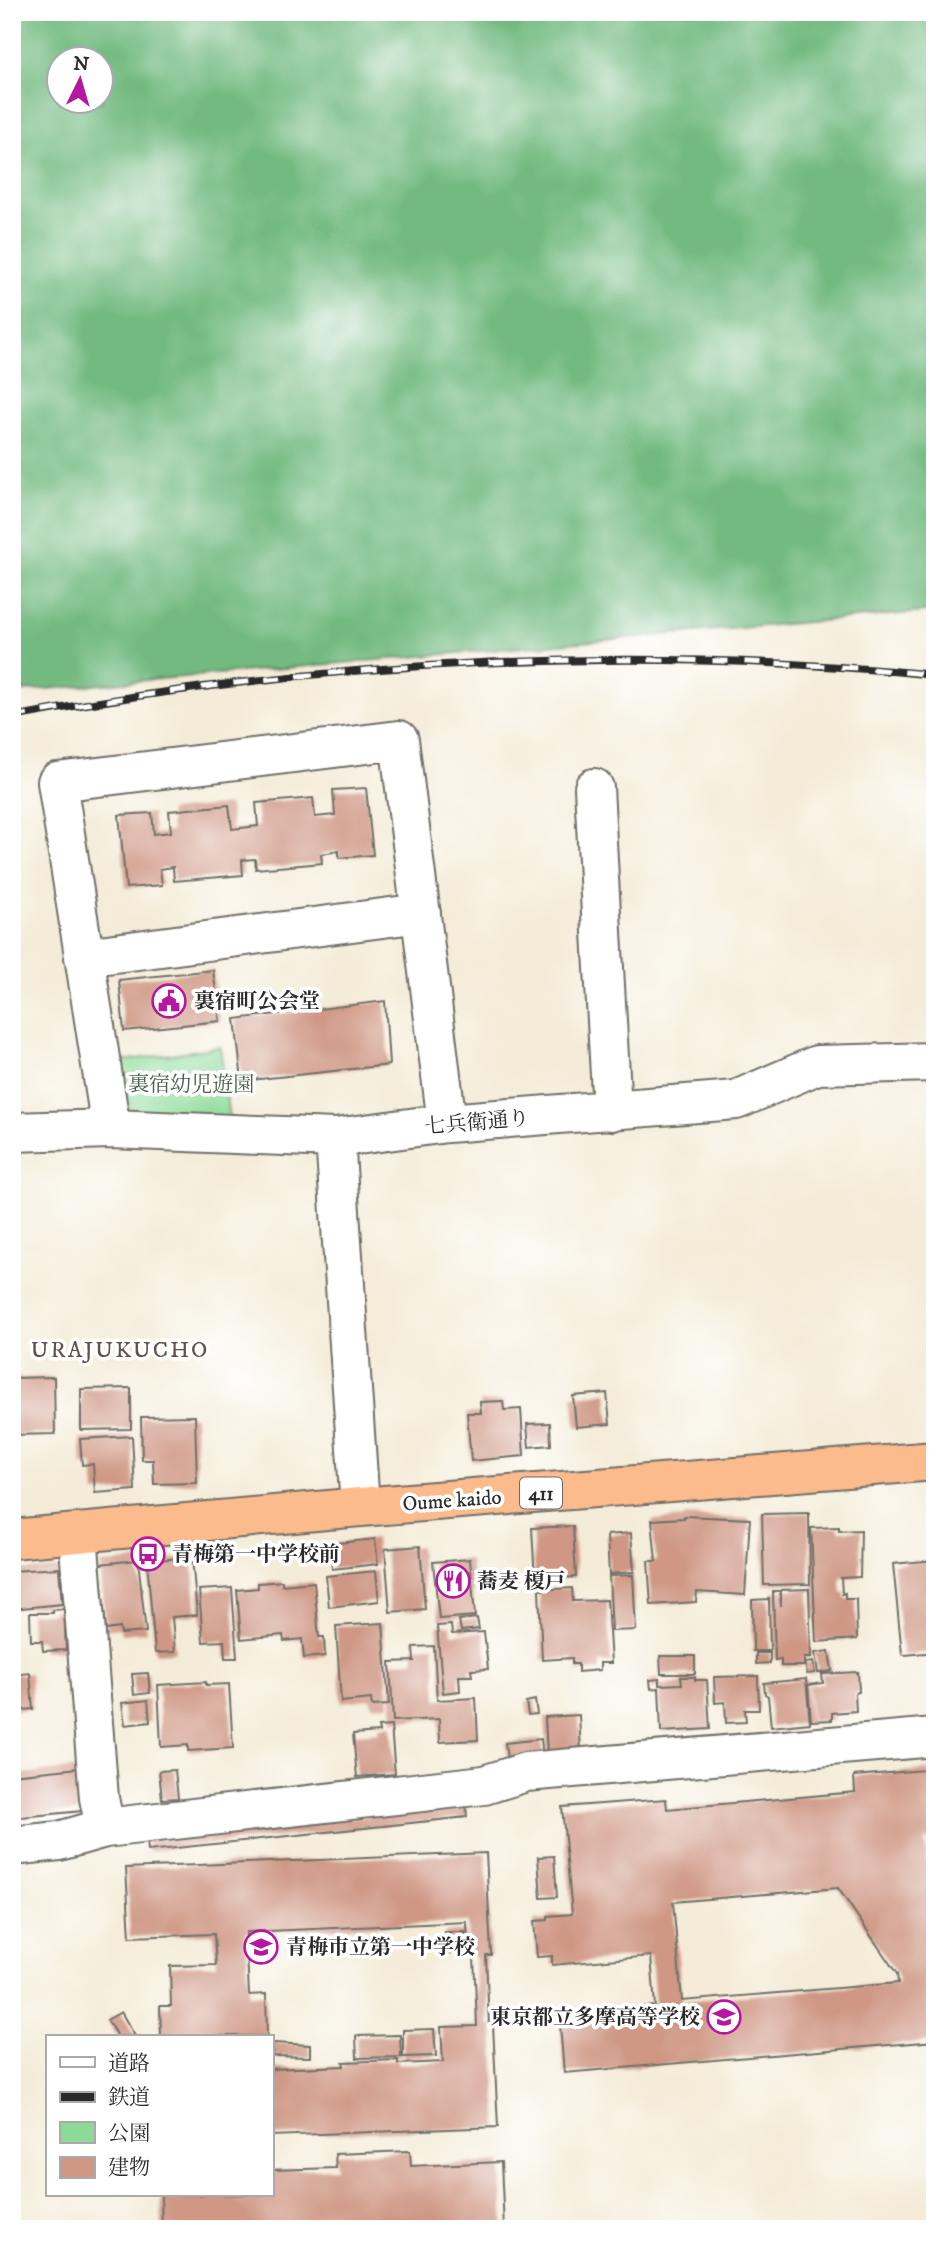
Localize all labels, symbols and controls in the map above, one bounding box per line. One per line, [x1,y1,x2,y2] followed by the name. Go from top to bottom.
[46,46,116,116] north arrow
[73,52,91,77] text: N
[150,982,188,1020] public building icon: 裏宿町公会堂
[194,989,320,1015] place label: 裏宿町公会堂
[128,1072,254,1098] park label: 裏宿幼児遊園
[424,1105,531,1141] street label: 七兵衛通り
[31,1336,209,1365] district label: URAJUKUCHO
[520,1478,562,1508] road number: 411
[402,1485,503,1517] street label: Oume kaido
[129,1535,167,1573] bus stop icon: 青梅第一中学校前
[172,1542,340,1568] place label: 青梅第一中学校前
[434,1562,472,1600] restaurant icon: 蕎麦 榎戸
[477,1569,566,1595] place label: 蕎麦 榎戸
[242,1928,280,1966] school or university icon: 青梅市立第一中学校
[286,1935,475,1961] place label: 青梅市立第一中学校
[705,1998,743,2036] school or university icon: 東京都立多摩高等学校
[490,2005,700,2031] place label: 東京都立多摩高等学校
[46,2035,273,2196] legend
[108,2051,150,2077] text: 道路
[108,2085,150,2111] text: 鉄道
[108,2121,150,2147] text: 公園
[108,2155,150,2181] text: 建物

